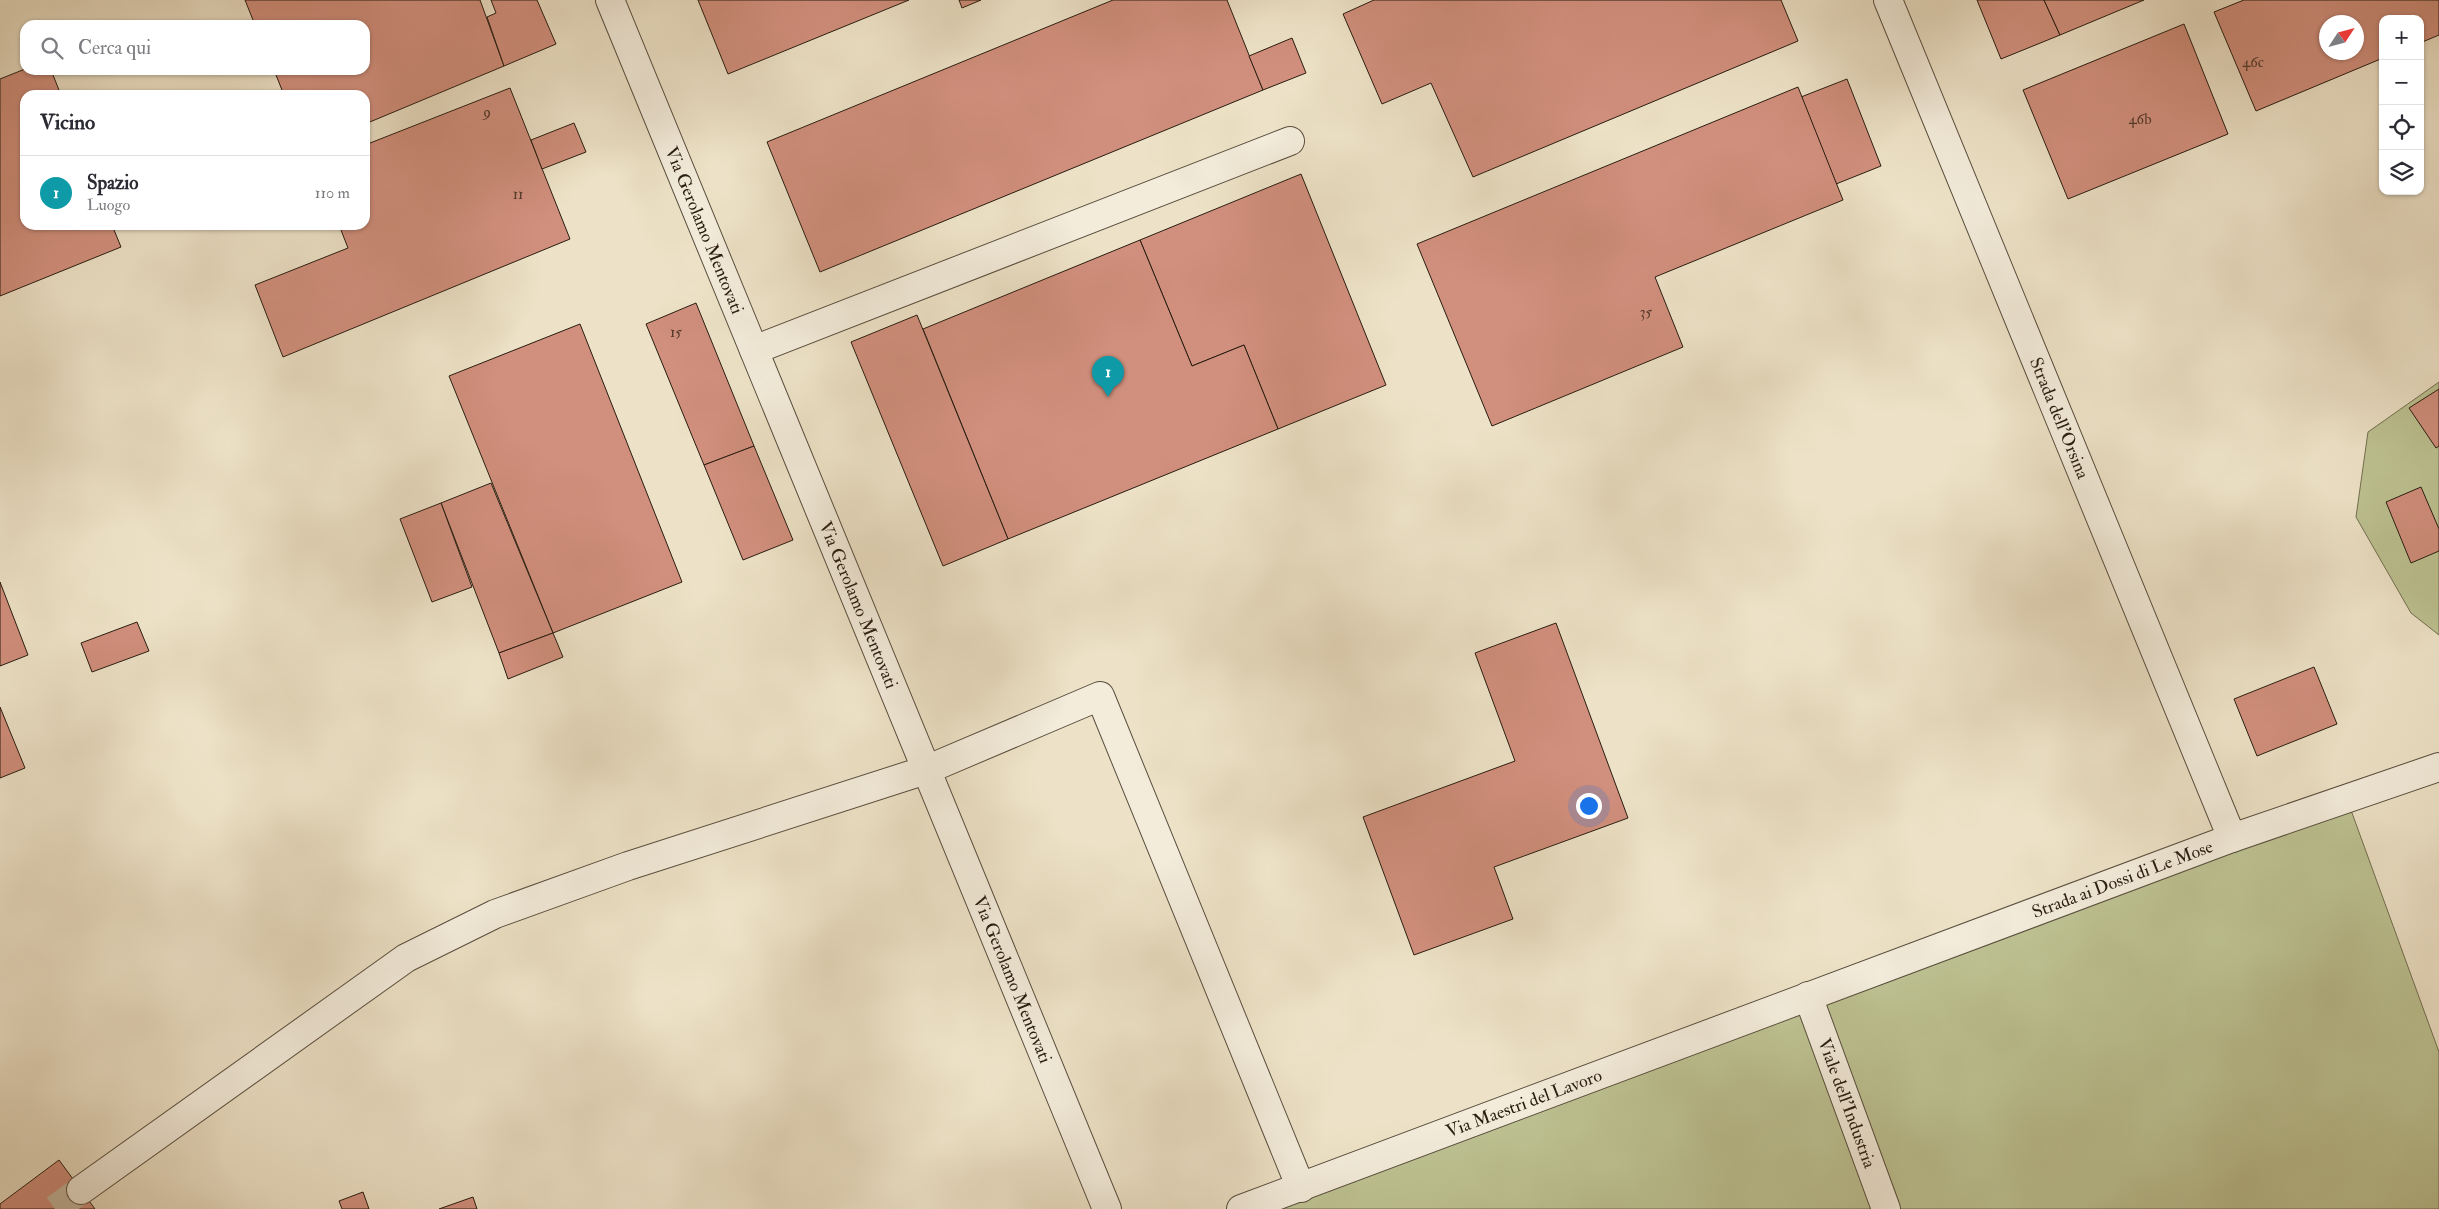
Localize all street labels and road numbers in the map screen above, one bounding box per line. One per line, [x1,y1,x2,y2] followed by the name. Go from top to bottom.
[660,143,749,318] street label: Via Gerolamo Mentovati
[2024,354,2095,483] street label: Strada dell'Orsina
[814,518,903,692] street label: Via Gerolamo Mentovati
[2029,835,2217,924] street label: Strada ai Dossi di Le Mose
[968,893,1057,1067] street label: Via Gerolamo Mentovati
[1812,1035,1881,1172] street label: Viale dell'Industria
[1443,1064,1606,1143] street label: Via Maestri del Lavoro

